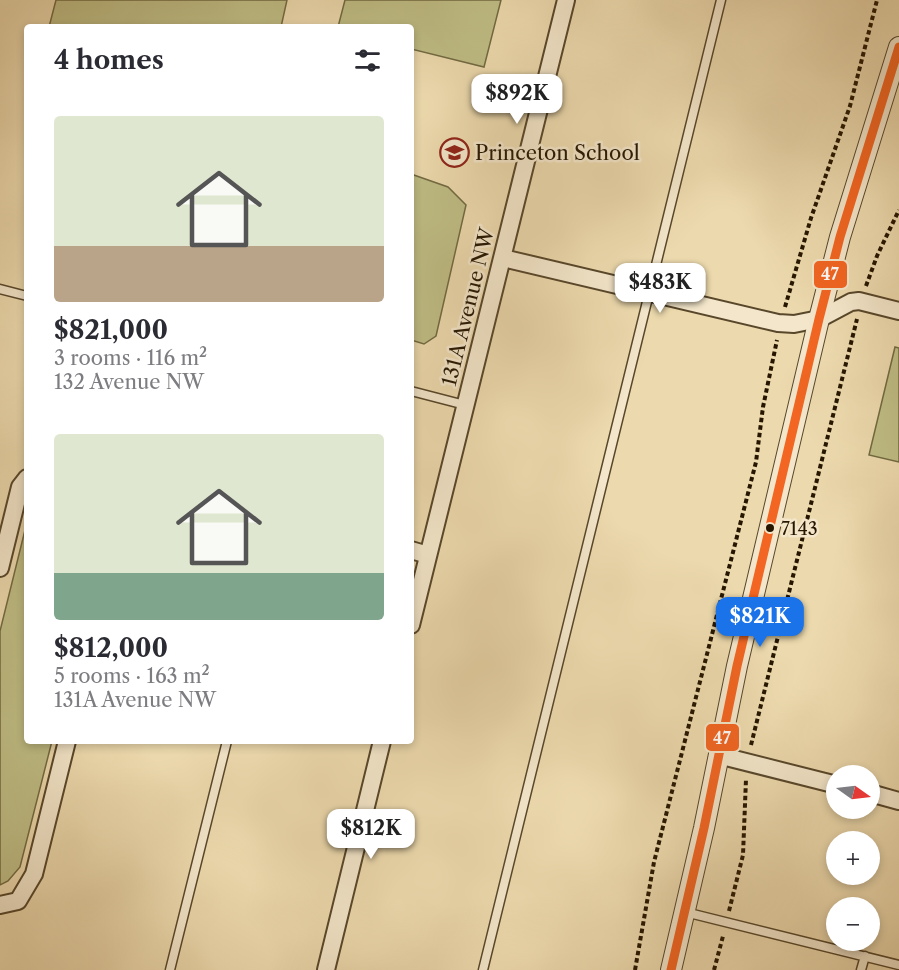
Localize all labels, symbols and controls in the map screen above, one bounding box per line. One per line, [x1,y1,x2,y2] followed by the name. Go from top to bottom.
[54,44,164,76] text: 4 homes
[351,44,384,77] icon: filters
[475,74,559,125] pin: $892K
[485,81,549,105] text: $892K
[438,137,470,169] school or university icon: Princeton School
[475,141,640,165] place label: Princeton School
[165,155,273,263] icon: home
[437,224,500,389] street label: 131A Avenue NW
[813,260,848,289] line badge: 47
[618,263,702,314] pin: $483K
[821,264,840,284] text: 47
[629,270,691,294] text: $483K
[54,314,168,346] text: $821,000
[54,346,207,370] text: 3 rooms · 116 m²
[54,370,204,394] text: 132 Avenue NW
[165,473,273,581] icon: home
[781,518,818,540] place label: 7143
[764,522,776,534] marker: 7143
[718,597,802,648] pin: $821K
[730,604,790,628] text: $821K
[54,632,168,664] text: $812,000
[54,664,210,688] text: 5 rooms · 163 m²
[54,688,216,712] text: 131A Avenue NW
[705,723,740,752] line badge: 47
[713,728,732,748] text: 47
[826,765,880,819] north arrow
[826,765,880,951] map controls
[329,809,413,860] pin: $812K
[341,816,401,840] text: $812K
[826,831,880,885] button: +
[826,897,880,951] button: −

